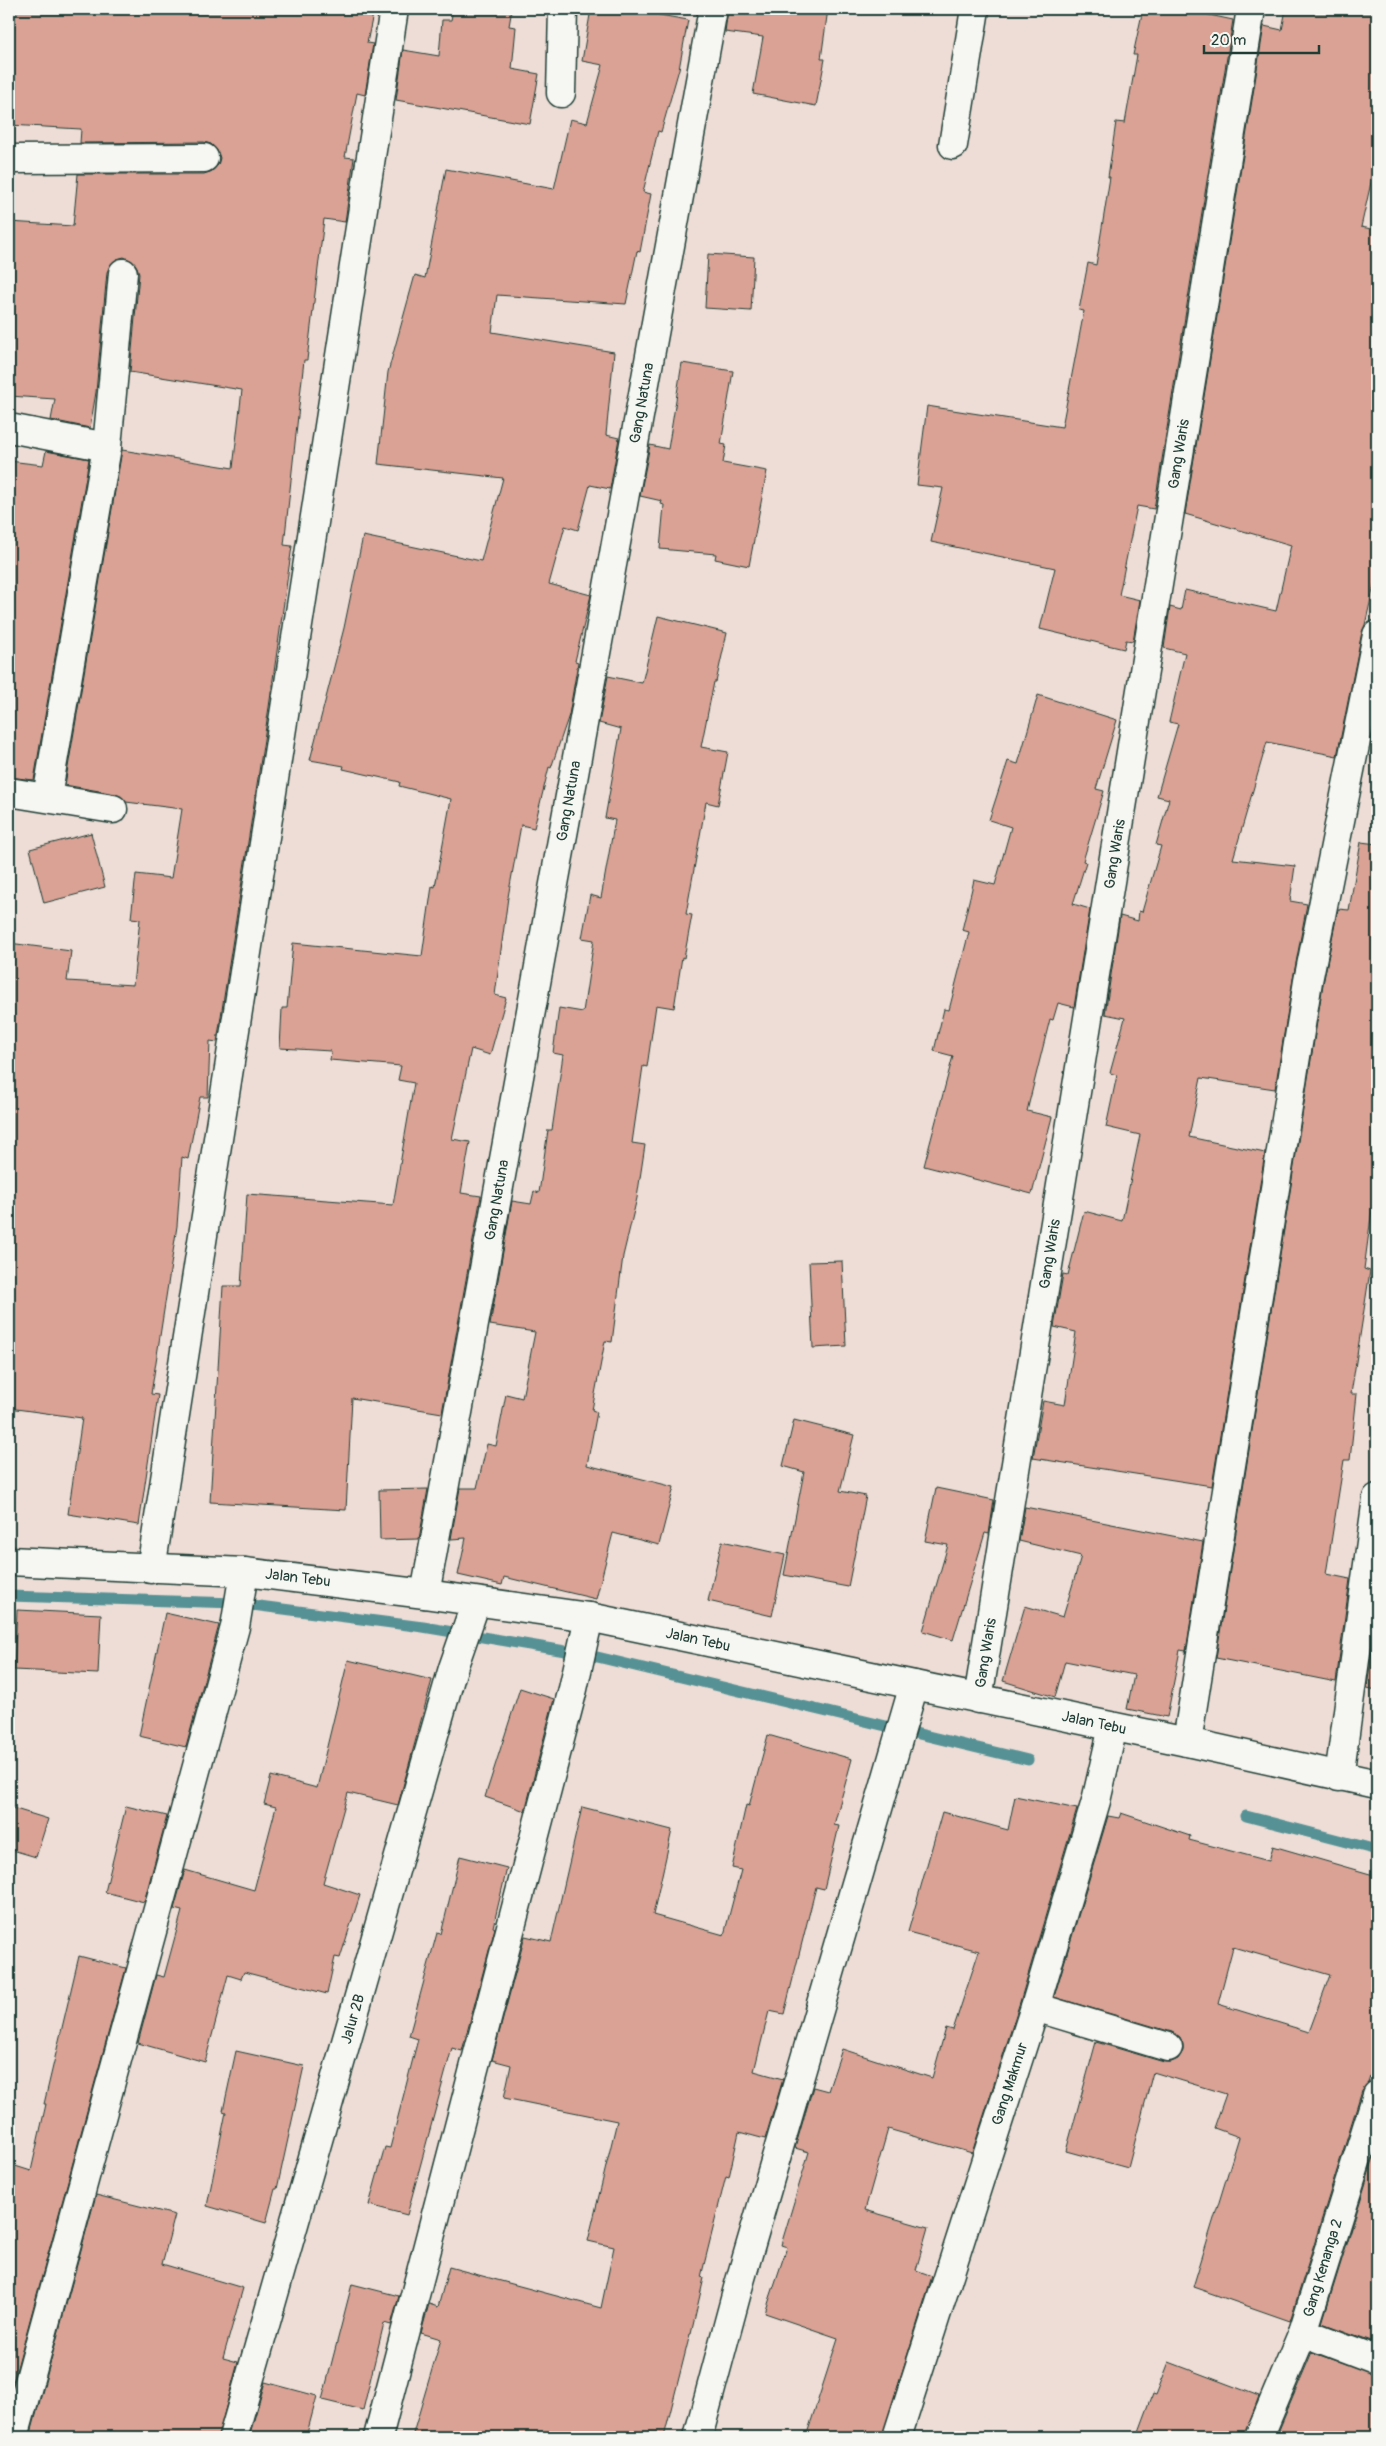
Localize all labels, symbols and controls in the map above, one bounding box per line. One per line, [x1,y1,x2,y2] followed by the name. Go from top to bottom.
[1204,22,1318,54] scale bar
[1211,31,1246,50] text: 20 m
[626,361,658,445] street label: Gang Natuna
[1164,418,1194,490] street label: Gang Waris
[553,759,585,843] street label: Gang Natuna
[1100,818,1130,890] street label: Gang Waris
[481,1158,513,1242] street label: Gang Natuna
[1035,1218,1065,1290] street label: Gang Waris
[264,1565,332,1591] street label: Jalan Tebu
[971,1617,1001,1689] street label: Gang Waris
[664,1624,732,1656] street label: Jalan Tebu
[1060,1707,1128,1739] street label: Jalan Tebu
[337,1992,369,2046] street label: Jalur 2B
[988,2040,1033,2128] street label: Gang Makmur
[1299,2217,1347,2319] street label: Gang Kenanga 2

